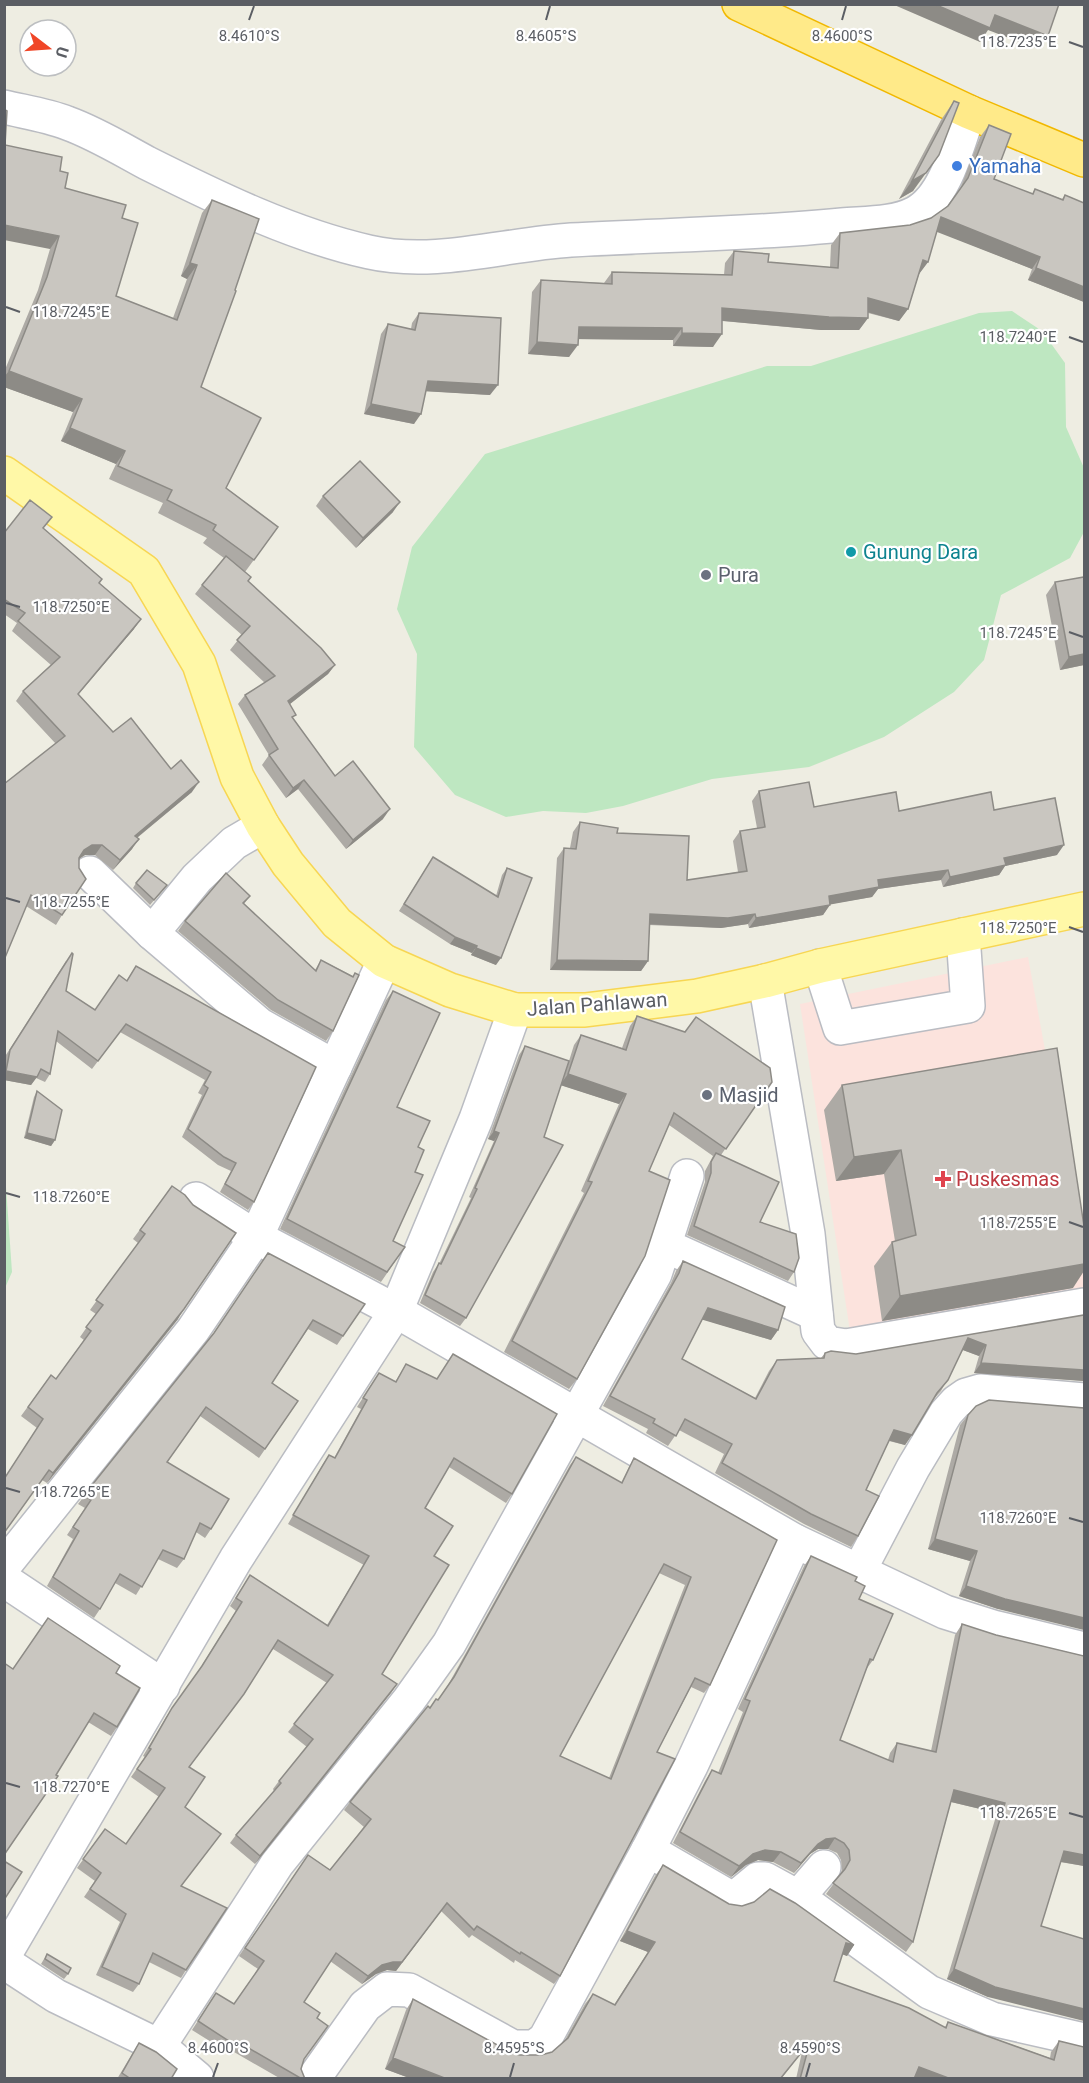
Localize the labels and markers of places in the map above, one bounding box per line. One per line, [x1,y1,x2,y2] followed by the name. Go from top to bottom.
[969,154,1042,178] place label: Yamaha
[950,159,964,173] marker: Yamaha
[863,540,978,564] place label: Gunung Dara
[844,545,858,559] marker: Gunung Dara
[718,563,759,587] place label: Pura
[699,568,713,582] marker: Pura
[719,1083,779,1107] place label: Masjid
[700,1088,714,1102] marker: Masjid
[956,1167,1060,1191] place label: Puskesmas
[934,1170,952,1188] marker: Puskesmas

